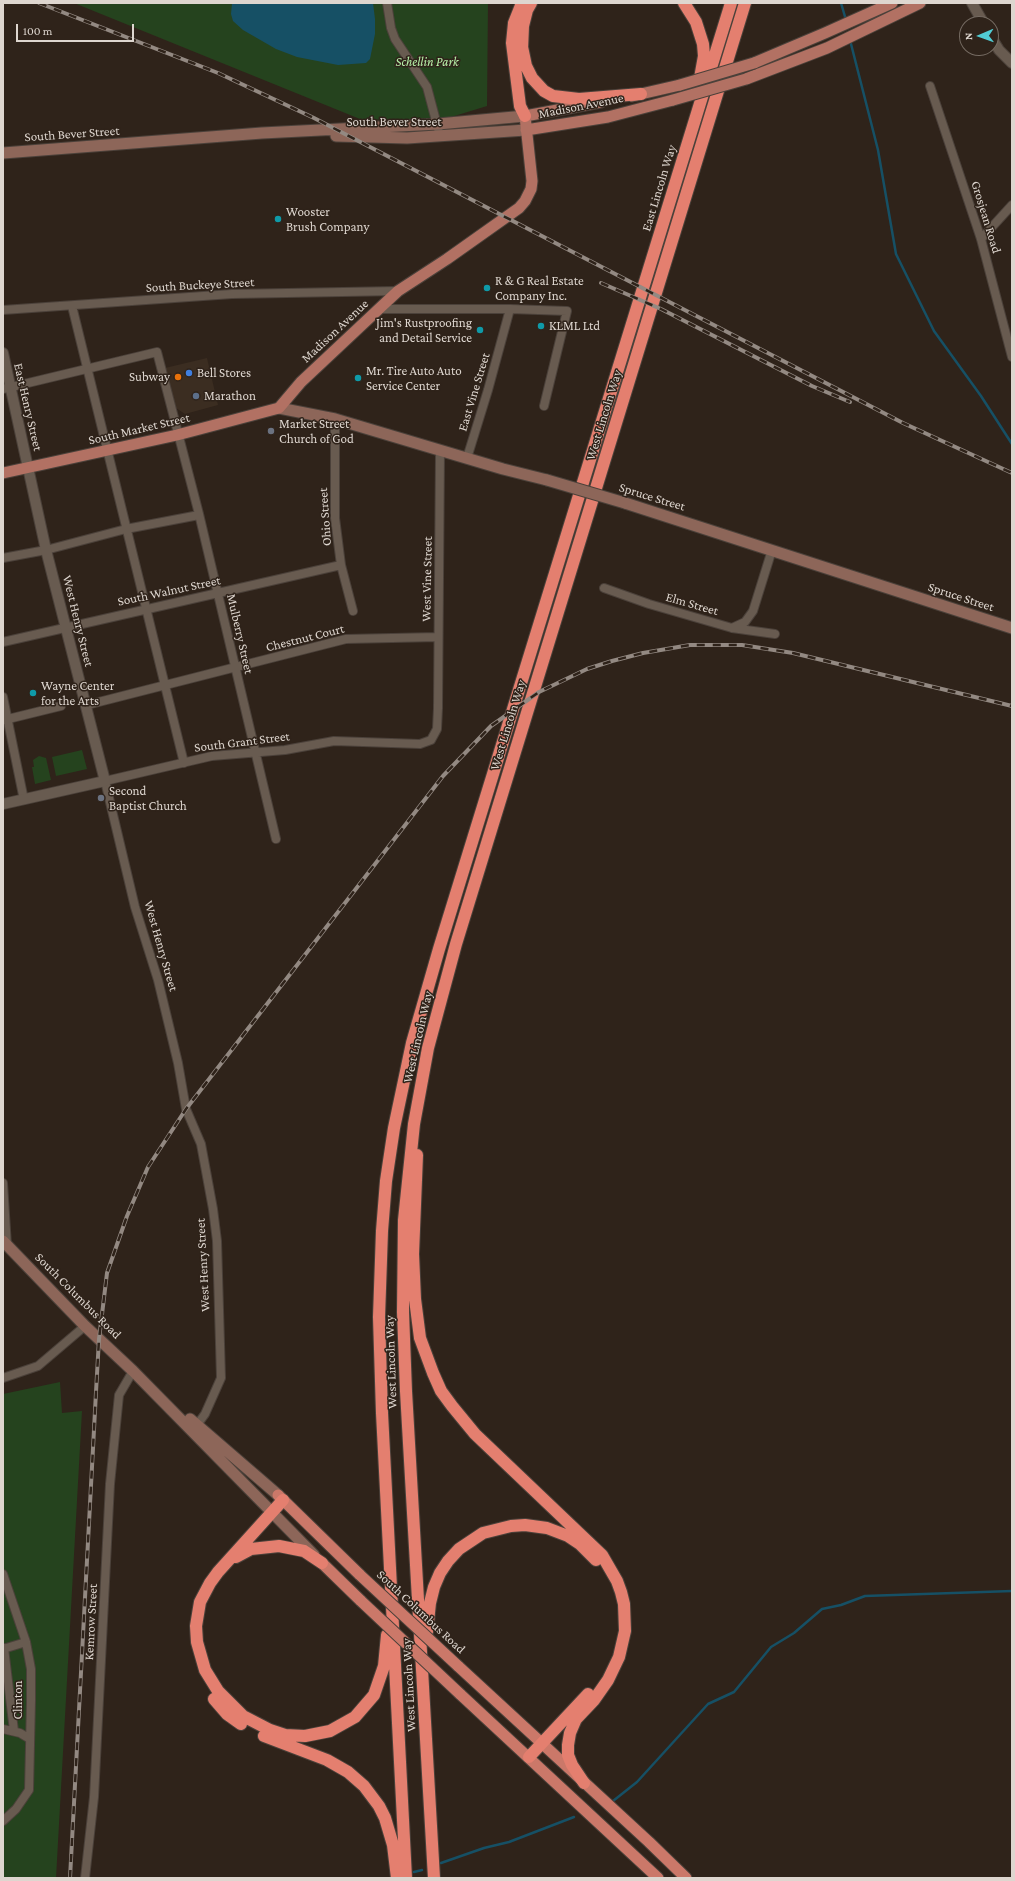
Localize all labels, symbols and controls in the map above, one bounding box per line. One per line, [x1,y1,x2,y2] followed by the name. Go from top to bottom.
[18,16,136,42] scale bar
[959,16,999,56] north arrow
[23,24,52,38] text: 100 m
[962,32,974,40] text: N
[395,54,459,70] park label: Schellin Park
[537,90,625,122] street label: Madison Avenue
[346,114,442,130] street label: South Bever Street
[24,123,120,145] street label: South Bever Street
[638,143,680,233] street label: East Lincoln Way
[968,179,1004,255] street label: Grosjean Road
[286,204,369,235] place label: Wooster Brush Company
[273,214,283,224] marker: Wooster Brush Company
[495,273,584,304] place label: R & G Real Estate Company Inc.
[145,274,255,296] street label: South Buckeye Street
[482,283,492,293] marker: R & G Real Estate Company Inc.
[298,296,372,366] street label: Madison Avenue
[376,315,472,346] place label: Jim's Rustproofing and Detail Service
[549,318,600,334] place label: KLML Ltd
[536,321,546,331] marker: KLML Ltd
[475,325,485,335] marker: Jim's Rustproofing and Detail Service
[455,351,493,433] street label: East Vine Street
[10,362,46,452] street label: East Henry Street
[366,363,462,394] place label: Mr. Tire Auto Auto Service Center
[197,365,251,381] place label: Bell Stores
[184,368,194,378] marker: Bell Stores
[583,368,625,462] street label: West Lincoln Way
[129,369,170,385] place label: Subway
[173,372,183,382] marker: Subway
[353,373,363,383] marker: Mr. Tire Auto Auto Service Center
[204,388,256,404] place label: Marathon
[191,391,201,401] marker: Marathon
[87,410,191,448] street label: South Market Street
[279,416,354,447] place label: Market Street Church of God
[266,426,276,436] marker: Market Street Church of God
[617,480,687,514] street label: Spruce Street
[315,487,335,547] street label: Ohio Street
[418,536,436,622] street label: West Vine Street
[116,572,222,610] street label: South Walnut Street
[59,574,97,668] street label: West Henry Street
[926,579,996,615] street label: Spruce Street
[664,589,720,619] street label: Elm Street
[223,592,257,676] street label: Mulberry Street
[264,621,346,655] street label: Chestnut Court
[41,678,114,709] place label: Wayne Center for the Arts
[487,678,529,772] street label: West Lincoln Way
[28,688,38,698] marker: Wayne Center for the Arts
[193,728,291,756] street label: South Grant Street
[109,783,187,814] place label: Second Baptist Church
[96,793,106,803] marker: Second Baptist Church
[141,899,181,993] street label: West Henry Street
[400,990,436,1084] street label: West Lincoln Way
[193,1218,213,1312] street label: West Henry Street
[32,1250,124,1342] street label: South Columbus Road
[382,1315,400,1409] street label: West Lincoln Way
[373,1567,469,1657] street label: South Columbus Road
[81,1583,101,1661] street label: Kemrow Street
[399,1638,419,1732] street label: West Lincoln Way
[10,1680,26,1720] street label: Clinton

